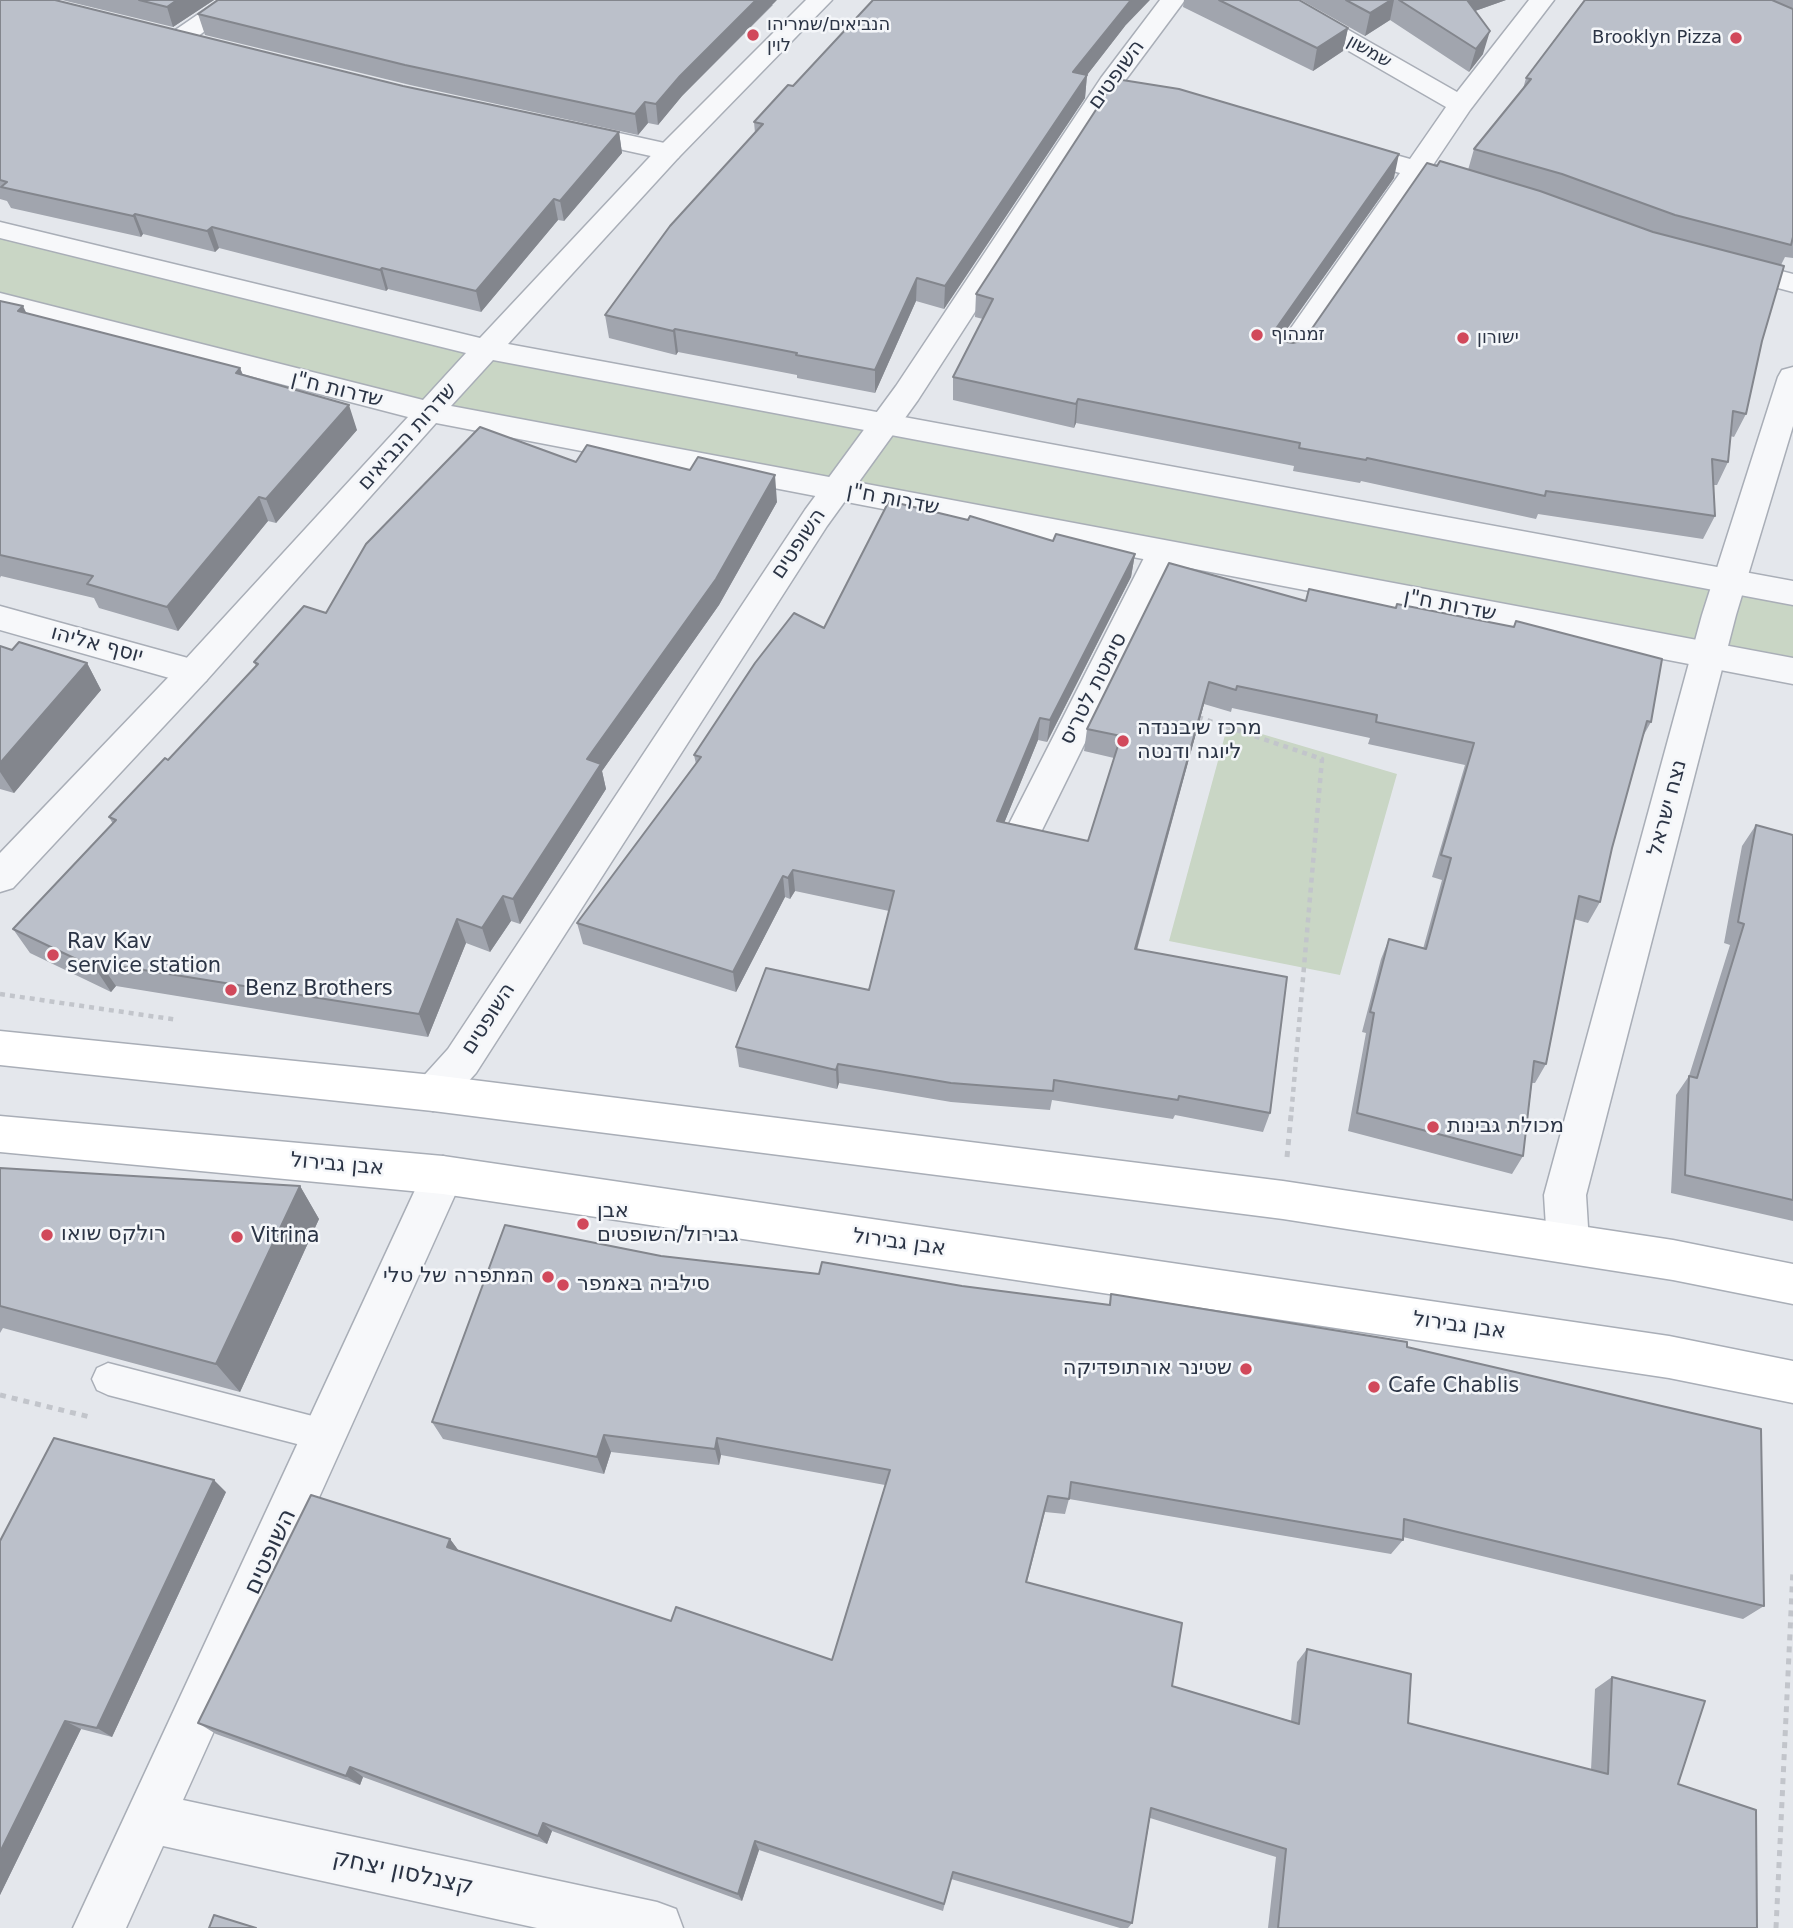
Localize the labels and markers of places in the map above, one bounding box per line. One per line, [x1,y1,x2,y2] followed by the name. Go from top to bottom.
[767,14,890,56] place label: הנביאים/שמריהו לוין
[745,27,761,43] marker: הנביאים/שמריהו לוין
[1592,27,1722,49] place label: Brooklyn Pizza
[1728,30,1744,46] marker: Brooklyn Pizza
[1271,324,1325,346] place label: זמנהוף
[1249,327,1265,343] marker: זמנהוף
[1477,327,1519,349] place label: ישורון
[1455,330,1471,346] marker: ישורון
[1137,716,1262,766] place label: מרכז שיבננדה ליוגה ודנטה
[1115,733,1131,749] marker: מרכז שיבננדה ליוגה ודנטה
[67,930,221,980] place label: Rav Kav service station
[45,947,61,963] marker: Rav Kav service station
[245,977,393,1003] place label: Benz Brothers
[223,982,239,998] marker: Benz Brothers
[1447,1114,1564,1140] place label: מכולת גבינות
[1425,1119,1441,1135] marker: מכולת גבינות
[597,1199,739,1249] place label: אבן גבירול/השופטים
[575,1216,591,1232] marker: אבן גבירול/השופטים
[61,1222,166,1248] place label: רולקס שואו
[251,1224,320,1250] place label: Vitrina
[39,1227,55,1243] marker: רולקס שואו
[229,1229,245,1245] marker: Vitrina
[383,1264,534,1290] place label: המתפרה של טלי
[540,1269,556,1285] marker: המתפרה של טלי
[577,1272,710,1298] place label: סילביה באמפר
[555,1277,571,1293] marker: סילביה באמפר
[1063,1356,1232,1382] place label: שטינר אורתופדיקה
[1238,1361,1254,1377] marker: שטינר אורתופדיקה
[1388,1374,1519,1400] place label: Cafe Chablis
[1366,1379,1382,1395] marker: Cafe Chablis

